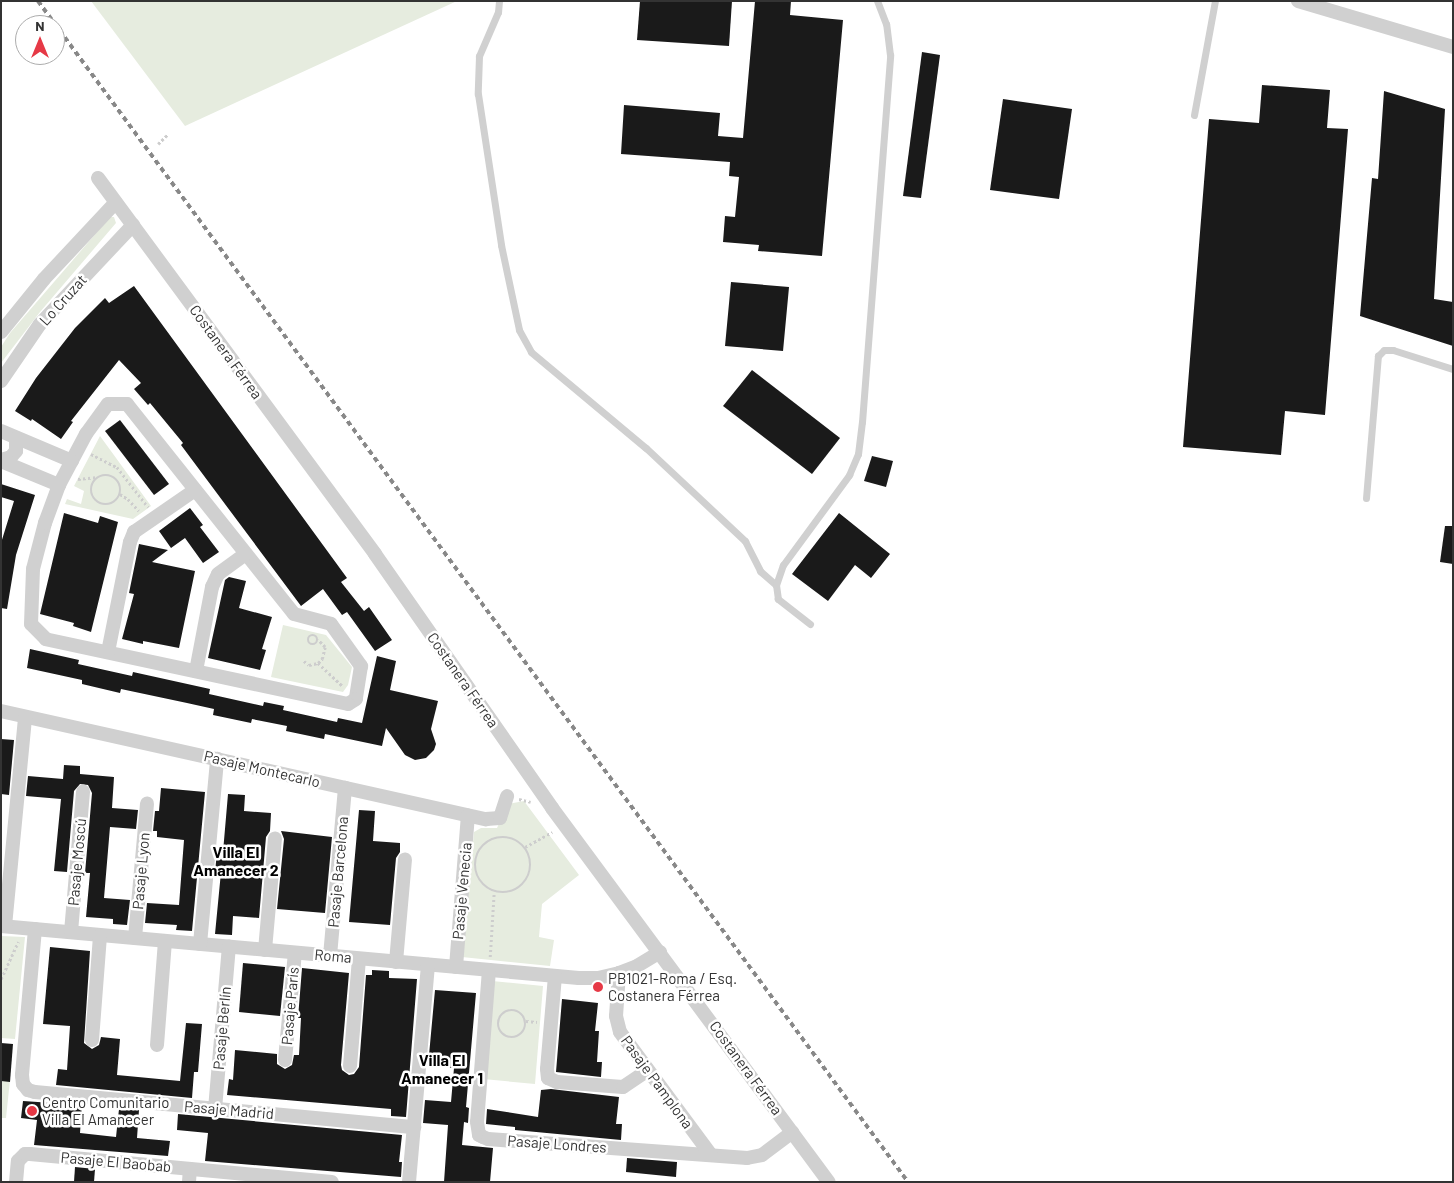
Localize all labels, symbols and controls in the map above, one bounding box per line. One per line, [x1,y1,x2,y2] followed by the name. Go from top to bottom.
[15,15,65,65] north arrow
[35,17,45,34] text: N
[36,271,90,329] street label: Lo Cruzat
[186,301,266,403] street label: Costanera Férrea
[424,629,502,731] street label: Costanera Férrea
[202,747,322,791] street label: Pasaje Montecarlo
[324,816,352,928] street label: Pasaje Barcelona
[64,817,90,907] street label: Pasaje Moscú
[129,832,153,910] street label: Pasaje Lyon
[193,842,279,880] district label: Villa El Amanecer 2
[449,842,475,940] street label: Pasaje Venecia
[314,945,352,967] street label: Roma
[278,966,302,1046] street label: Pasaje París
[608,969,737,1004] place label: PB1021-Roma / Esq. Costanera Férrea
[592,981,604,993] marker: PB1021-Roma / Esq. Costanera Férrea
[209,986,235,1070] street label: Pasaje Berlín
[706,1017,786,1119] street label: Costanera Férrea
[617,1032,697,1132] street label: Pasaje Pamplona
[401,1050,483,1088] district label: Villa El Amanecer 1
[42,1093,169,1128] place label: Centro Comunitario Villa El Amanecer
[183,1097,275,1123] street label: Pasaje Madrid
[26,1105,38,1117] marker: Centro Comunitario Villa El Amanecer
[507,1132,607,1156] street label: Pasaje Londres
[60,1148,172,1176] street label: Pasaje El Baobab

